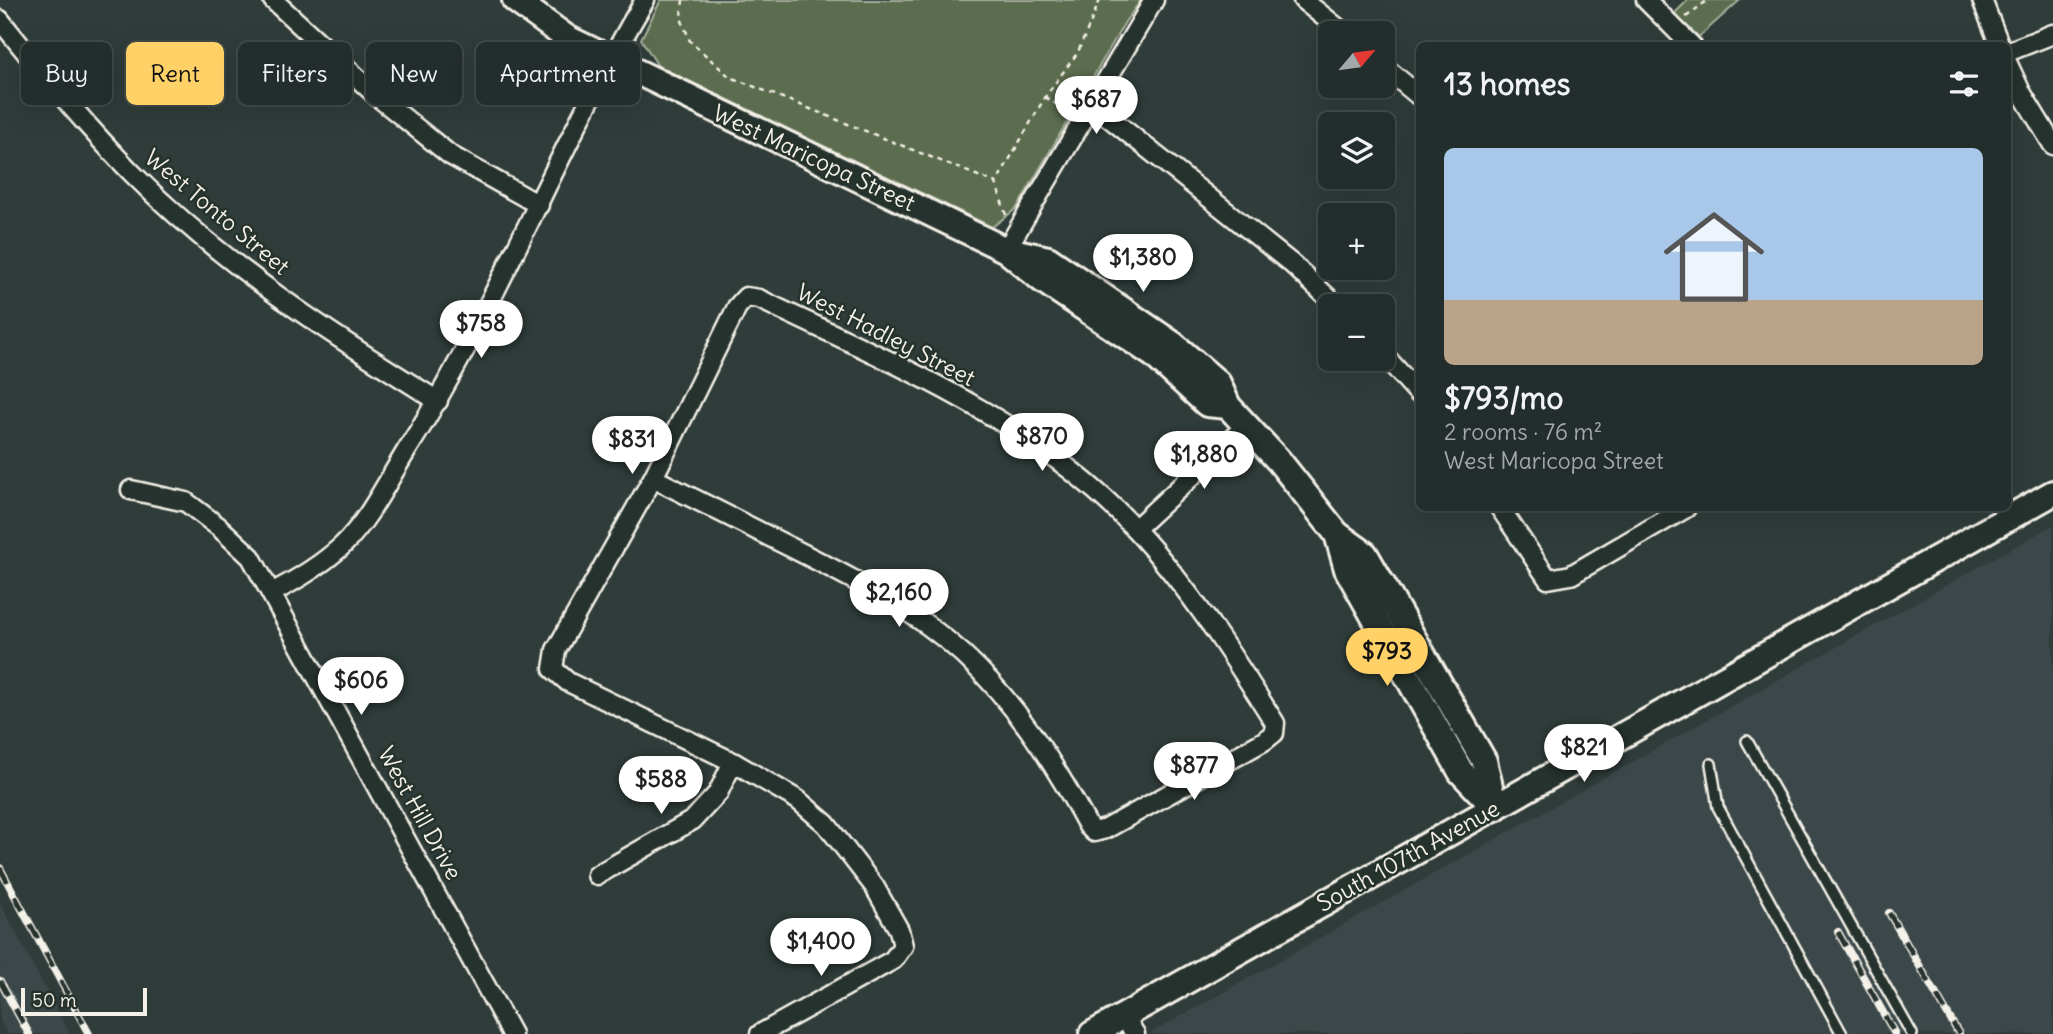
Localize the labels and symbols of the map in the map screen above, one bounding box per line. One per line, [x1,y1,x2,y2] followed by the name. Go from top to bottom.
[1318,21,1395,98] north arrow
[1055,76,1137,136] pin: $687
[708,98,920,217] street label: West Maricopa Street
[139,143,296,281] street label: West Tonto Street
[1086,234,1200,294] pin: $1,380
[792,277,981,392] street label: West Hadley Street
[440,300,522,360] pin: $758
[1001,414,1083,473] pin: $870
[591,416,673,476] pin: $831
[1147,432,1261,491] pin: $1,880
[842,570,956,629] pin: $2,160
[1346,628,1428,688] pin: $793
[320,658,402,717] pin: $606
[1543,724,1625,784] pin: $821
[372,741,469,885] street label: West Hill Drive
[1153,742,1235,802] pin: $877
[620,756,702,816] pin: $588
[1311,793,1504,918] street label: South 107th Avenue
[764,918,878,978] pin: $1,400
[21,985,147,1017] scale bar

